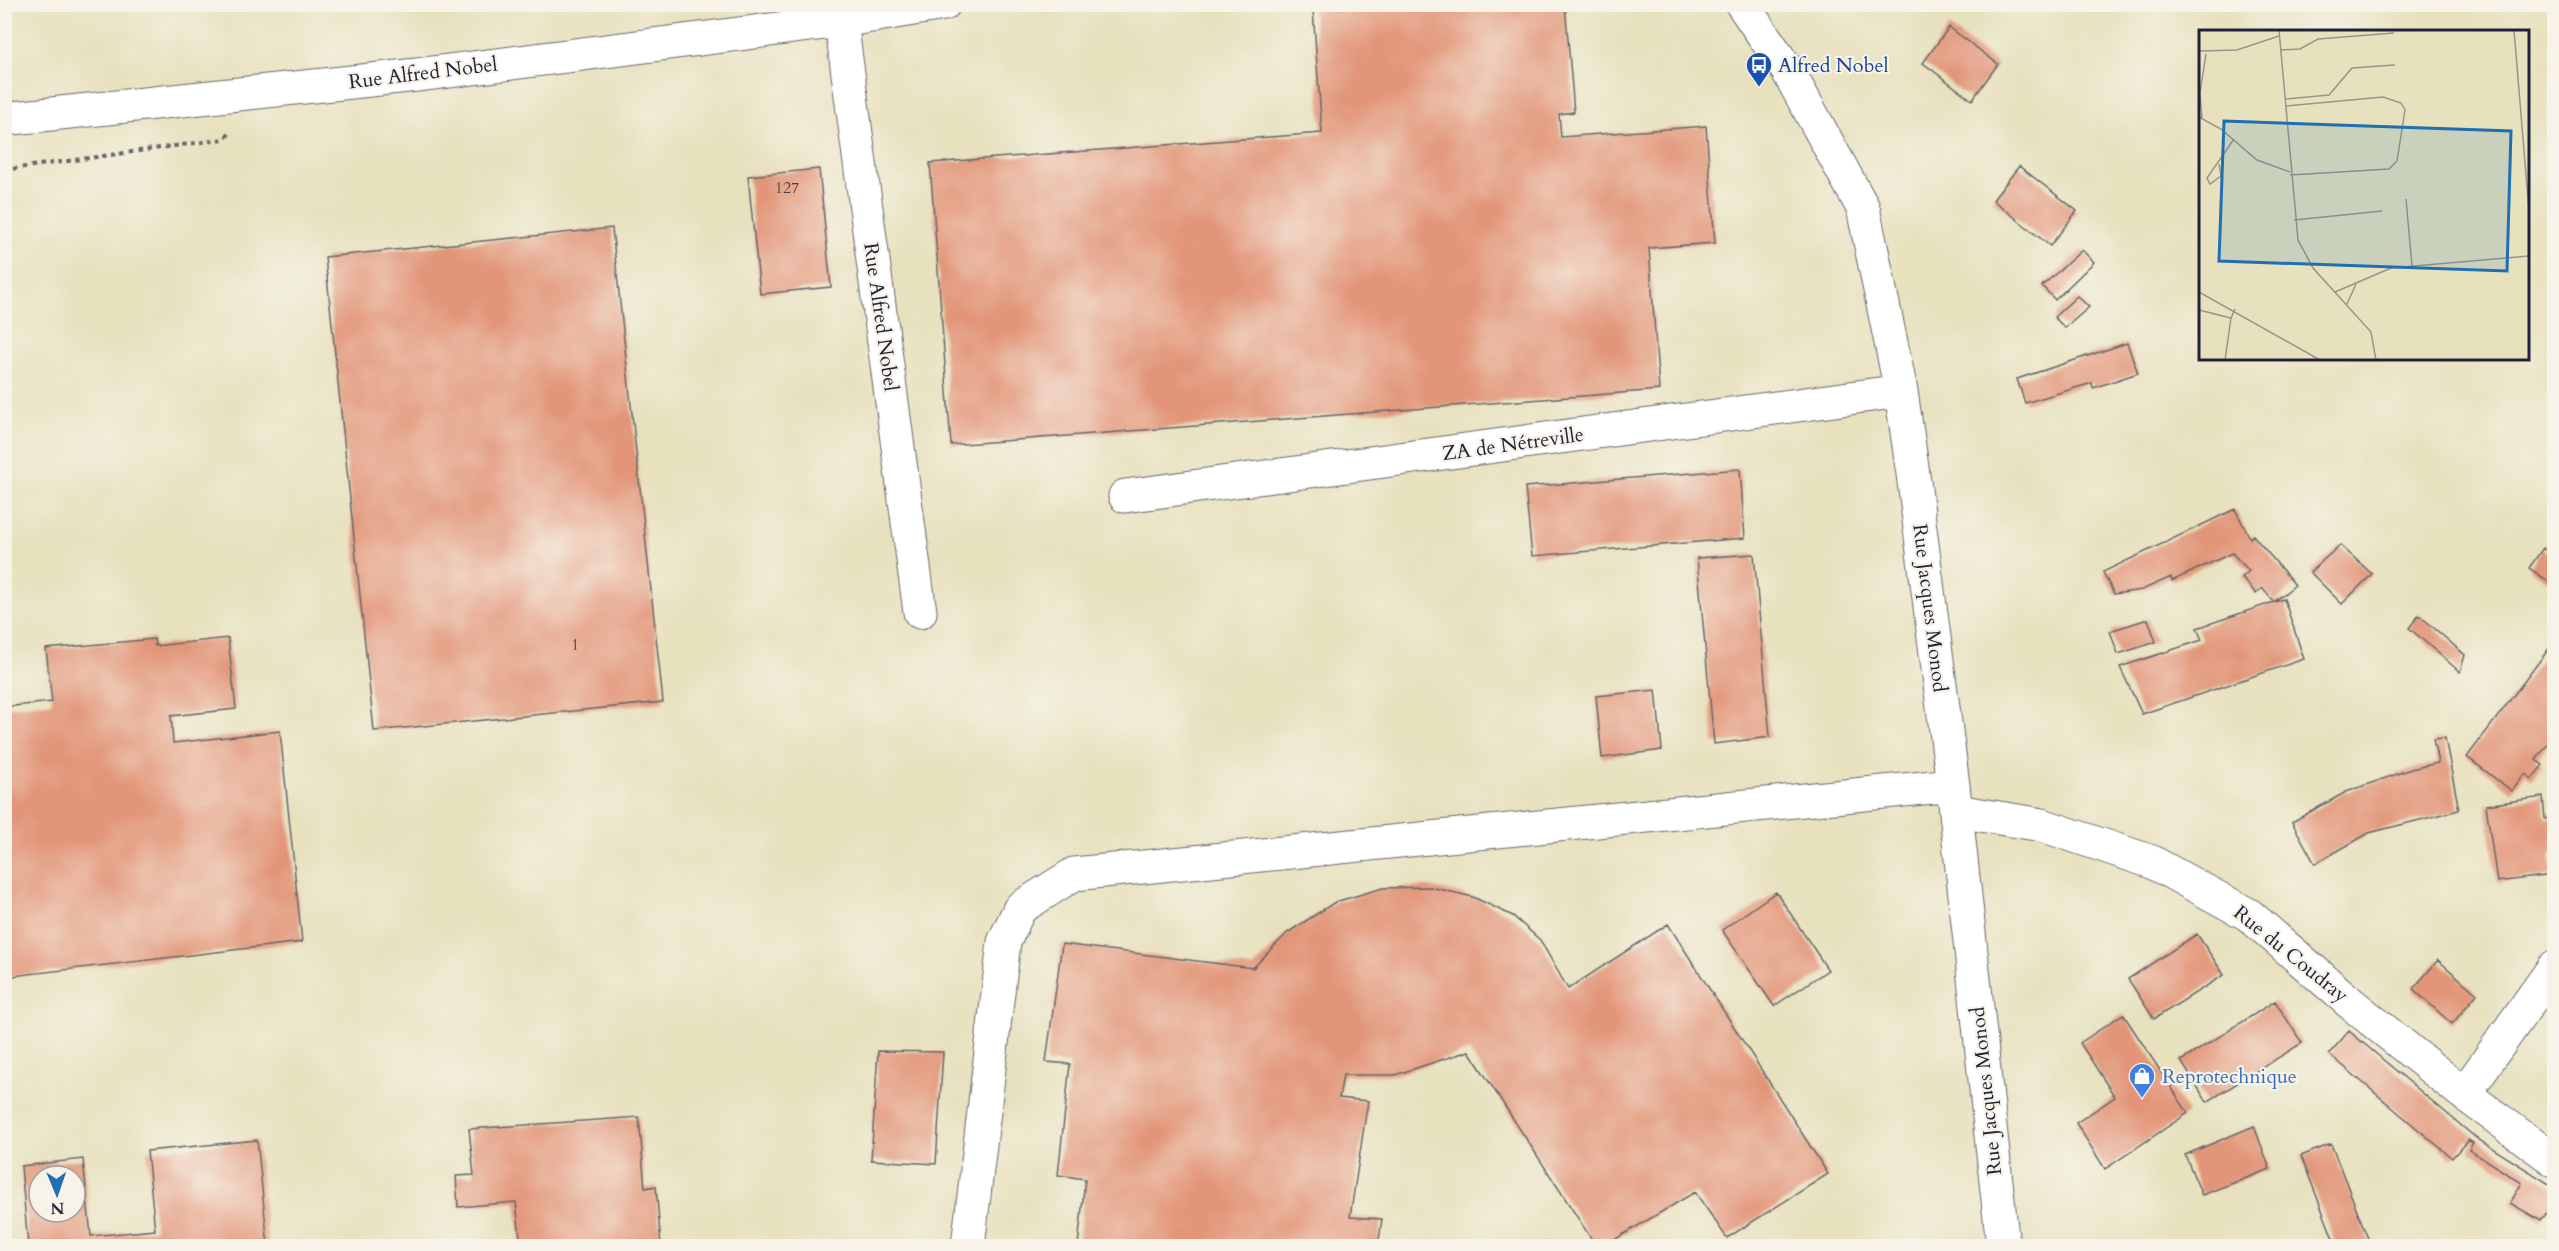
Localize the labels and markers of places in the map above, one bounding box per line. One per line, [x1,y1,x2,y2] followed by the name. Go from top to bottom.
[1744,50,1774,88] bus stop icon: Alfred Nobel
[1778,52,1889,79] place label: Alfred Nobel
[2127,1061,2157,1099] shop icon: Reprotechnique
[2162,1063,2297,1090] place label: Reprotechnique

